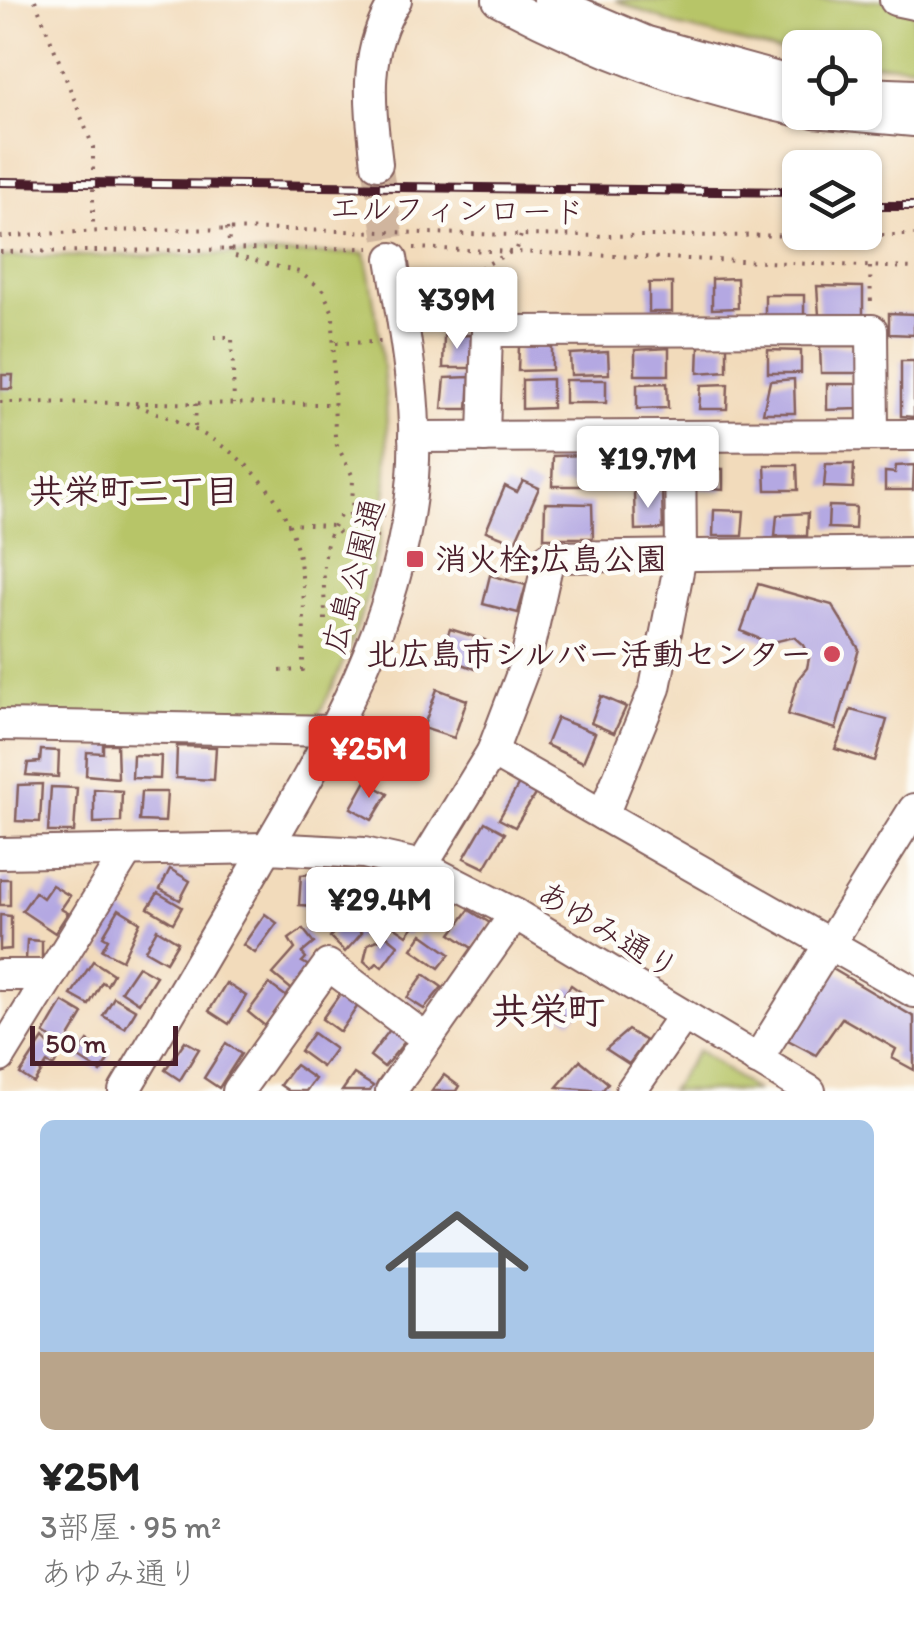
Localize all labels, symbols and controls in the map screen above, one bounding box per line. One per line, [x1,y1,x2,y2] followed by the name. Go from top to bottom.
[782,30,882,250] map controls
[782,30,882,130] button: locate
[782,150,882,250] button: layers
[329,189,585,231] street label: エルフィンロード
[398,267,516,352] pin: ¥39M
[418,280,496,318] text: ¥39M
[567,426,729,511] pin: ¥19.7M
[599,439,697,477] text: ¥19.7M
[29,470,239,512] district label: 共栄町二丁目
[314,494,392,658] street label: 広島公園通
[435,540,667,578] place label: 消火栓;広島公園
[404,548,426,570] marker: 消火栓;広島公園
[366,635,812,673] place label: 北広島市シルバー活動センター
[821,643,843,665] marker: 北広島市シルバー活動センター
[310,716,428,801] pin: ¥25M
[331,729,407,767] text: ¥25M
[299,867,461,952] pin: ¥29.4M
[530,873,686,987] street label: あゆみ通り
[328,880,432,918] text: ¥29.4M
[491,988,605,1034] district label: 共栄町
[30,1021,178,1066] scale bar
[45,1026,107,1060] text: 50 m
[367,1185,547,1365] icon: home
[40,1450,141,1501] text: ¥25M
[40,1508,221,1546] text: 3部屋 · 95 m²
[40,1554,199,1592] text: あゆみ通り

